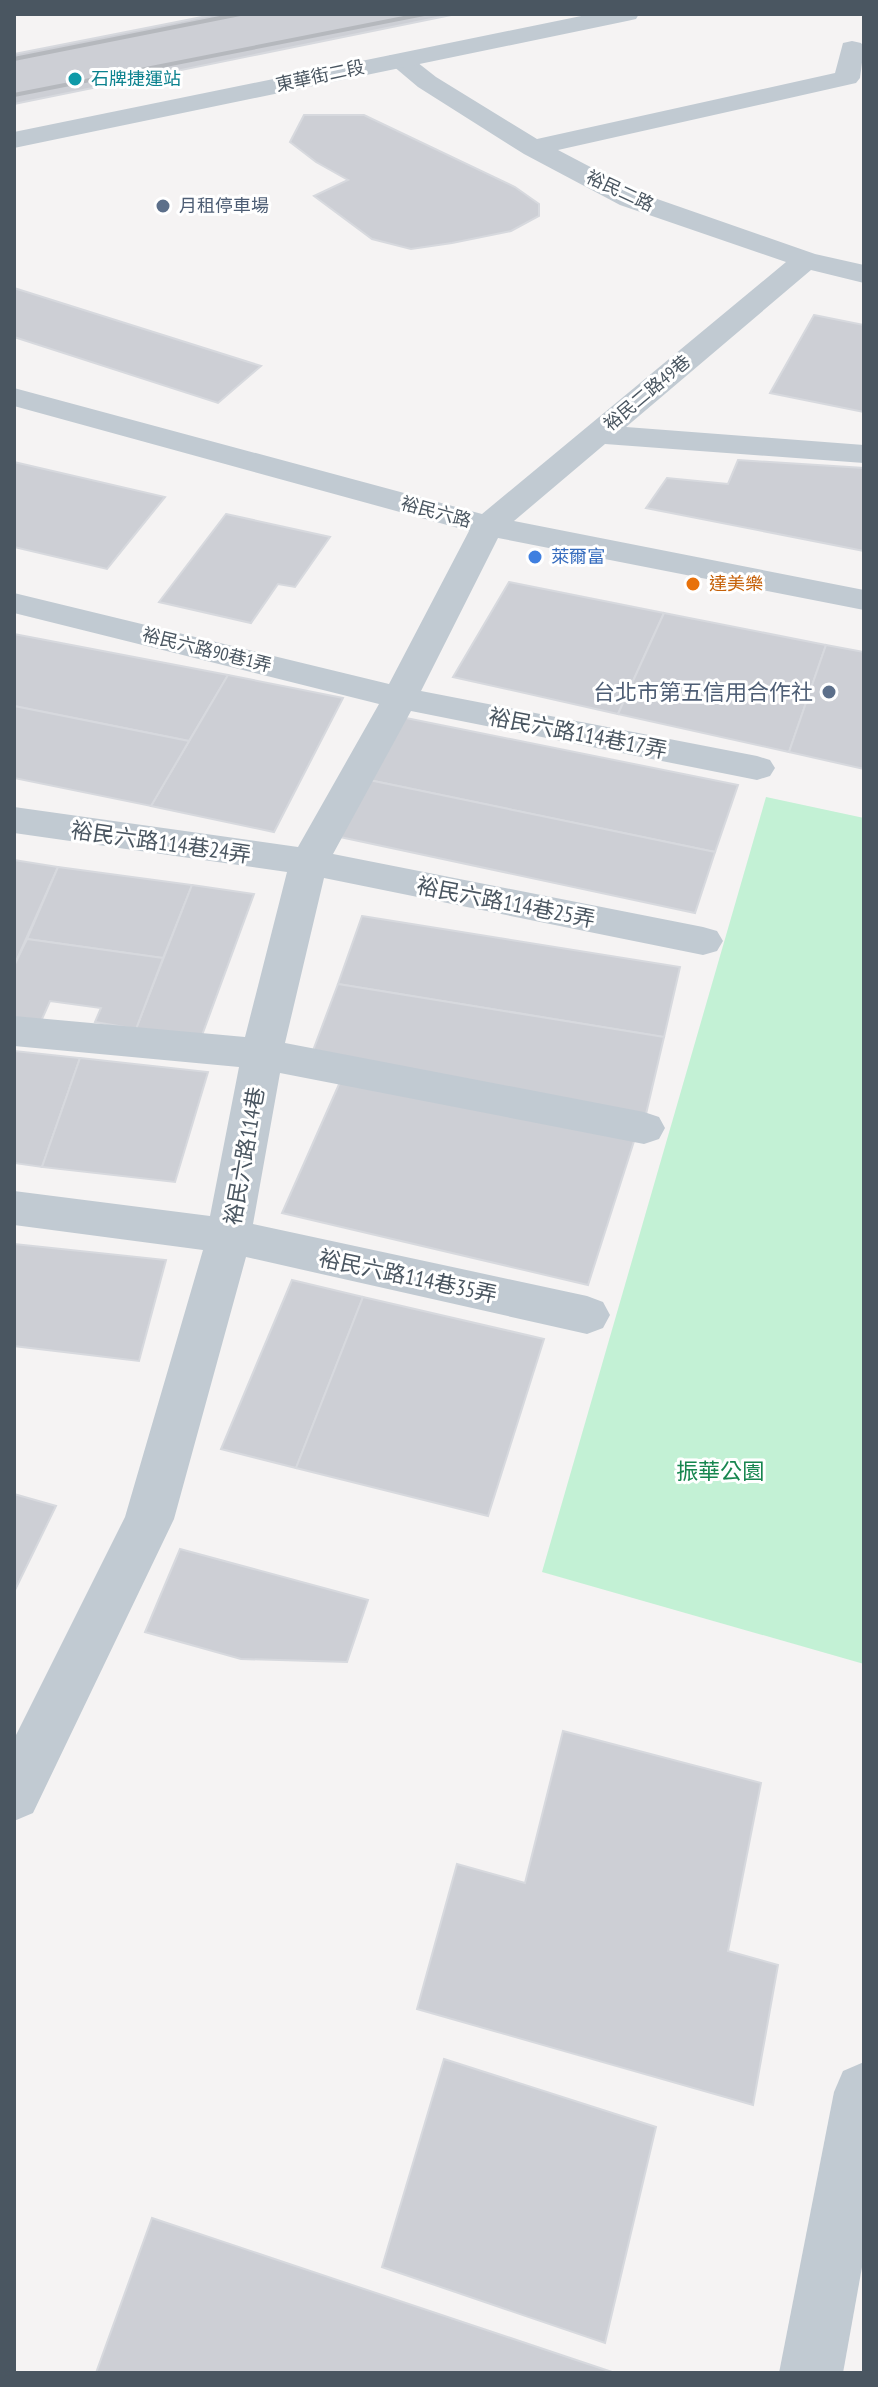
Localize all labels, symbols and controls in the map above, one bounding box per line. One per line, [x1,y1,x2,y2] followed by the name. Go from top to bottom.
[273,55,366,96] street label: 東華街二段
[91,67,181,90] place label: 石牌捷運站
[66,70,84,88] marker: 石牌捷運站
[583,165,658,216] street label: 裕民二路
[179,194,269,217] place label: 月租停車場
[154,197,172,215] marker: 月租停車場
[599,350,695,436] street label: 裕民二路49巷
[398,491,474,532] street label: 裕民六路
[551,545,605,568] place label: 萊爾富
[526,548,544,566] marker: 萊爾富
[709,572,763,595] place label: 達美樂
[684,575,702,593] marker: 達美樂
[140,622,274,677] street label: 裕民六路90巷1弄
[593,678,813,706] place label: 台北市第五信用合作社
[820,683,838,701] marker: 台北市第五信用合作社
[486,702,670,764] street label: 裕民六路114巷17弄
[69,816,253,868] street label: 裕民六路114巷24弄
[414,871,598,933] street label: 裕民六路114巷25弄
[218,1085,270,1227] street label: 裕民六路114巷
[316,1243,500,1309] street label: 裕民六路114巷35弄
[676,1457,764,1485] park label: 振華公園

